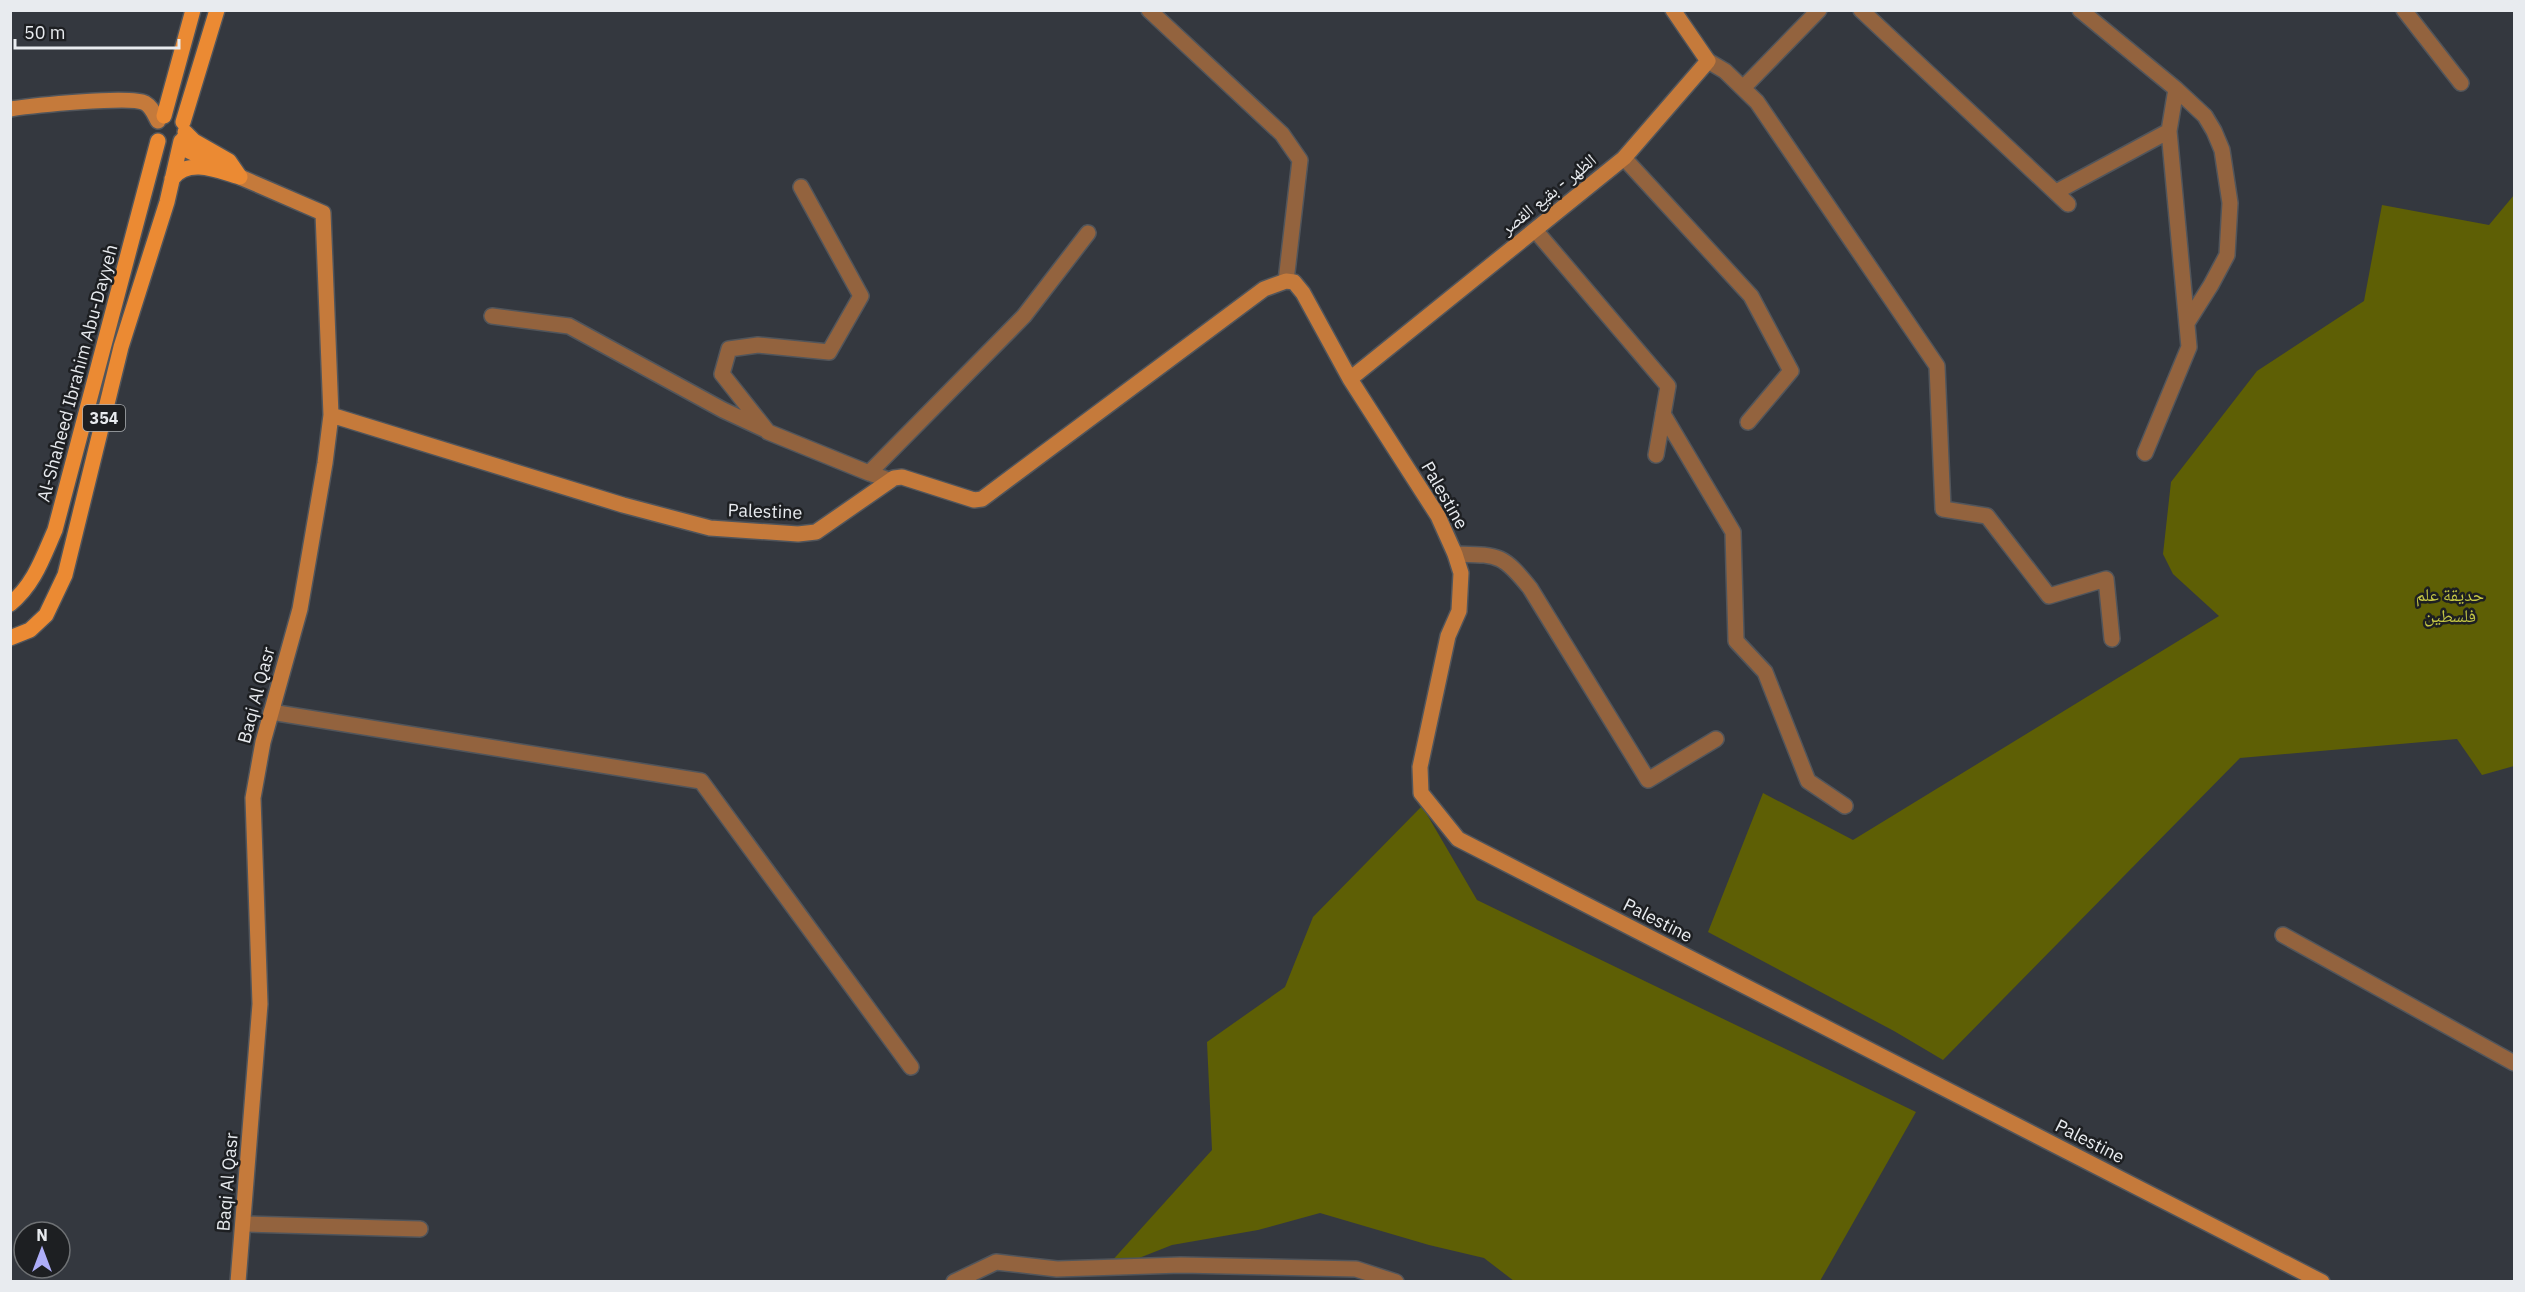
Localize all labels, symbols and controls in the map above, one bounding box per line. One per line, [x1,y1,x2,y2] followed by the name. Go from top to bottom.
[15,12,178,50] scale bar
[24,21,66,44] text: 50 m
[1495,148,1601,241] street label: الظهر - بقيع القصر
[32,242,122,504] street label: Al-Shaheed Ibrahim Abu-Dayyeh
[83,405,125,431] road number: 354
[1416,457,1474,533] street label: Palestine
[727,498,803,524] street label: Palestine
[2416,583,2484,627] park label: حديقة علم فلسطين
[232,644,280,746] street label: Baqi Al Qasr
[1620,893,1697,947] street label: Palestine
[2052,1114,2129,1168] street label: Palestine
[211,1131,243,1232] street label: Baqi Al Qasr
[12,1220,72,1280] north arrow
[36,1225,48,1245] text: N

